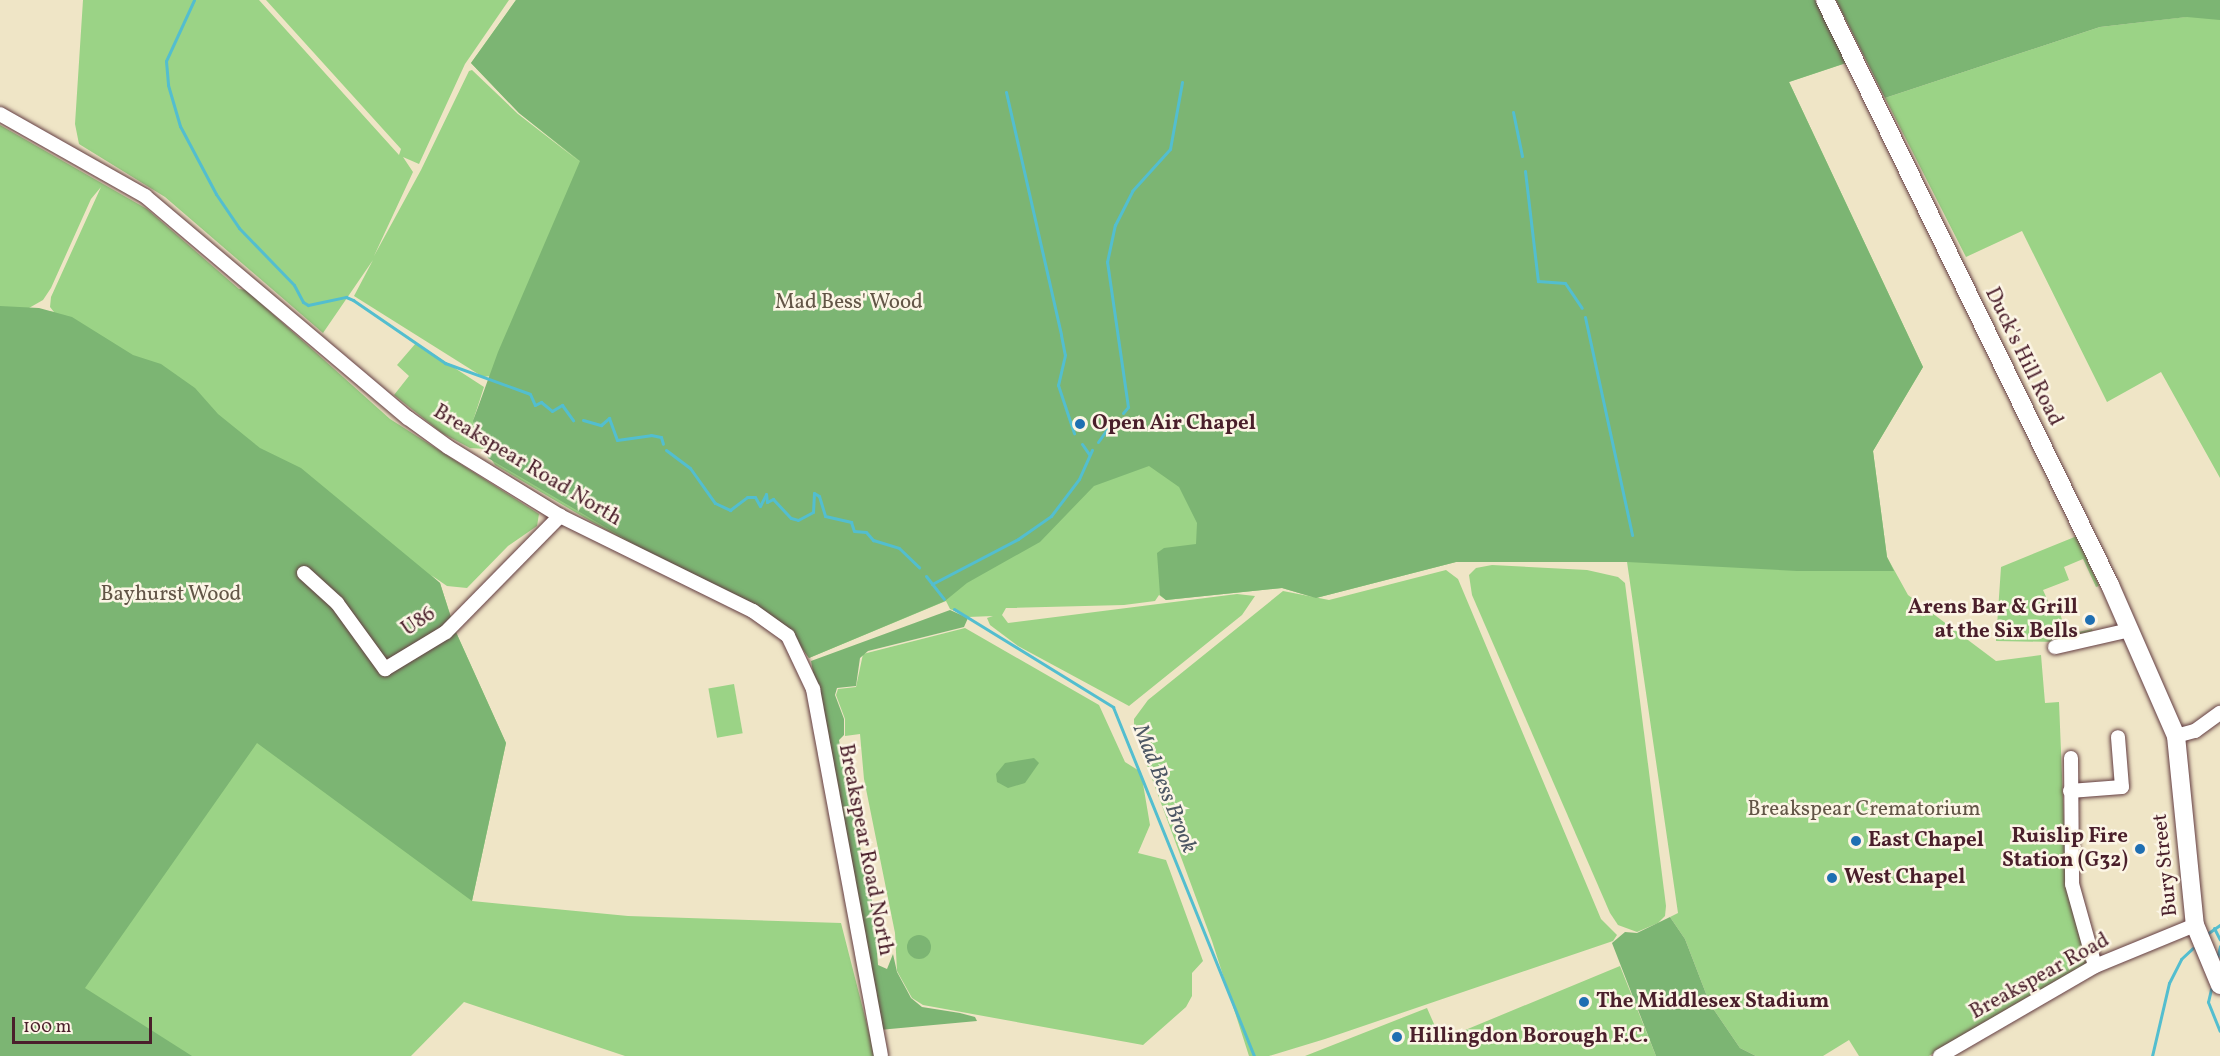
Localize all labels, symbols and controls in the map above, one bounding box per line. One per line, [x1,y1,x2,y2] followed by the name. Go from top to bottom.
[1979,284,2067,430] street label: Duck's Hill Road
[775,290,923,316] park label: Mad Bess' Wood
[428,400,626,532] street label: Breakspear Road North
[1092,411,1256,437] place label: Open Air Chapel
[1073,417,1087,431] marker: Open Air Chapel
[100,582,242,608] park label: Bayhurst Wood
[1908,595,2078,645] place label: Arens Bar & Grill at the Six Bells
[397,602,441,642] street label: U86
[2083,613,2097,627] marker: Arens Bar & Grill at the Six Bells
[1126,721,1202,857] water label: Mad Bess Brook
[832,742,898,958] street label: Breakspear Road North
[1747,797,1981,823] park label: Breakspear Crematorium
[2148,812,2184,918] street label: Bury Street
[2002,824,2128,874] place label: Ruislip Fire Station (G32)
[1868,828,1984,854] place label: East Chapel
[1849,834,1863,848] marker: East Chapel
[2133,842,2147,856] marker: Ruislip Fire Station (G32)
[1844,865,1965,891] place label: West Chapel
[1825,871,1839,885] marker: West Chapel
[1966,928,2114,1026] street label: Breakspear Road
[1596,989,1829,1015] place label: The Middlesex Stadium
[1577,995,1591,1009] marker: The Middlesex Stadium
[15,1005,154,1043] scale bar
[23,1015,72,1040] text: 100 m
[1409,1024,1648,1050] place label: Hillingdon Borough F.C.
[1390,1030,1404,1044] marker: Hillingdon Borough F.C.

